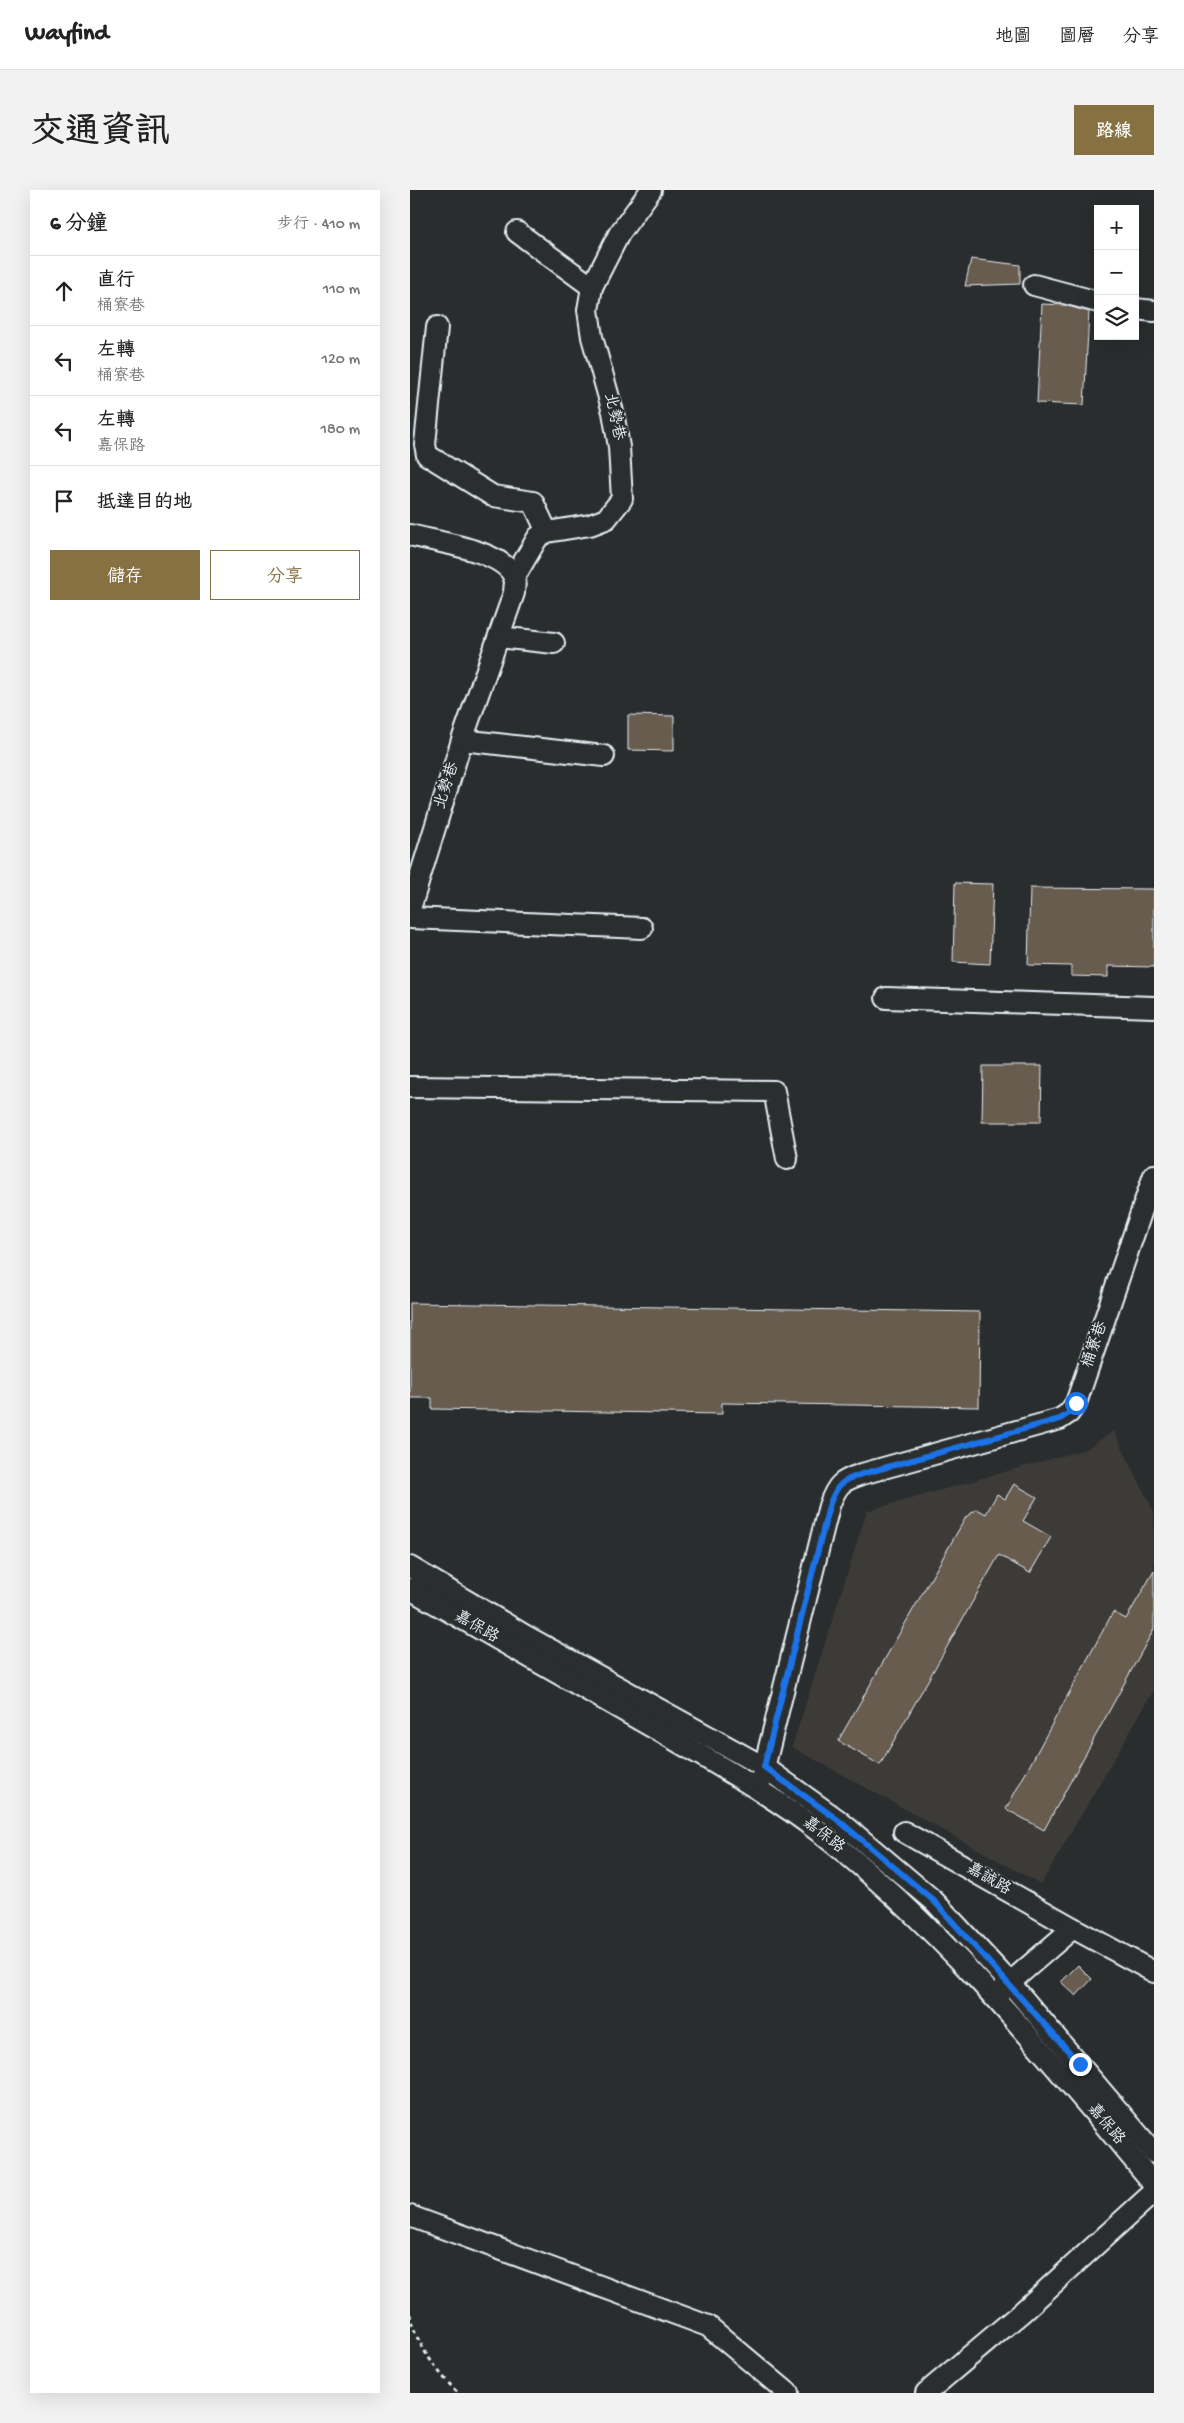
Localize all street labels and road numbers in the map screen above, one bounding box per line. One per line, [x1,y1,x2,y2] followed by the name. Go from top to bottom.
[599,391,629,442] street label: 北勢巷
[430,760,464,812] street label: 北勢巷
[1077,1319,1113,1371] street label: 桶寮巷
[450,1606,503,1648] street label: 嘉保路
[798,1812,849,1858] street label: 嘉保路
[962,1858,1015,1900] street label: 嘉誠路
[1082,2099,1129,2149] street label: 嘉保路

